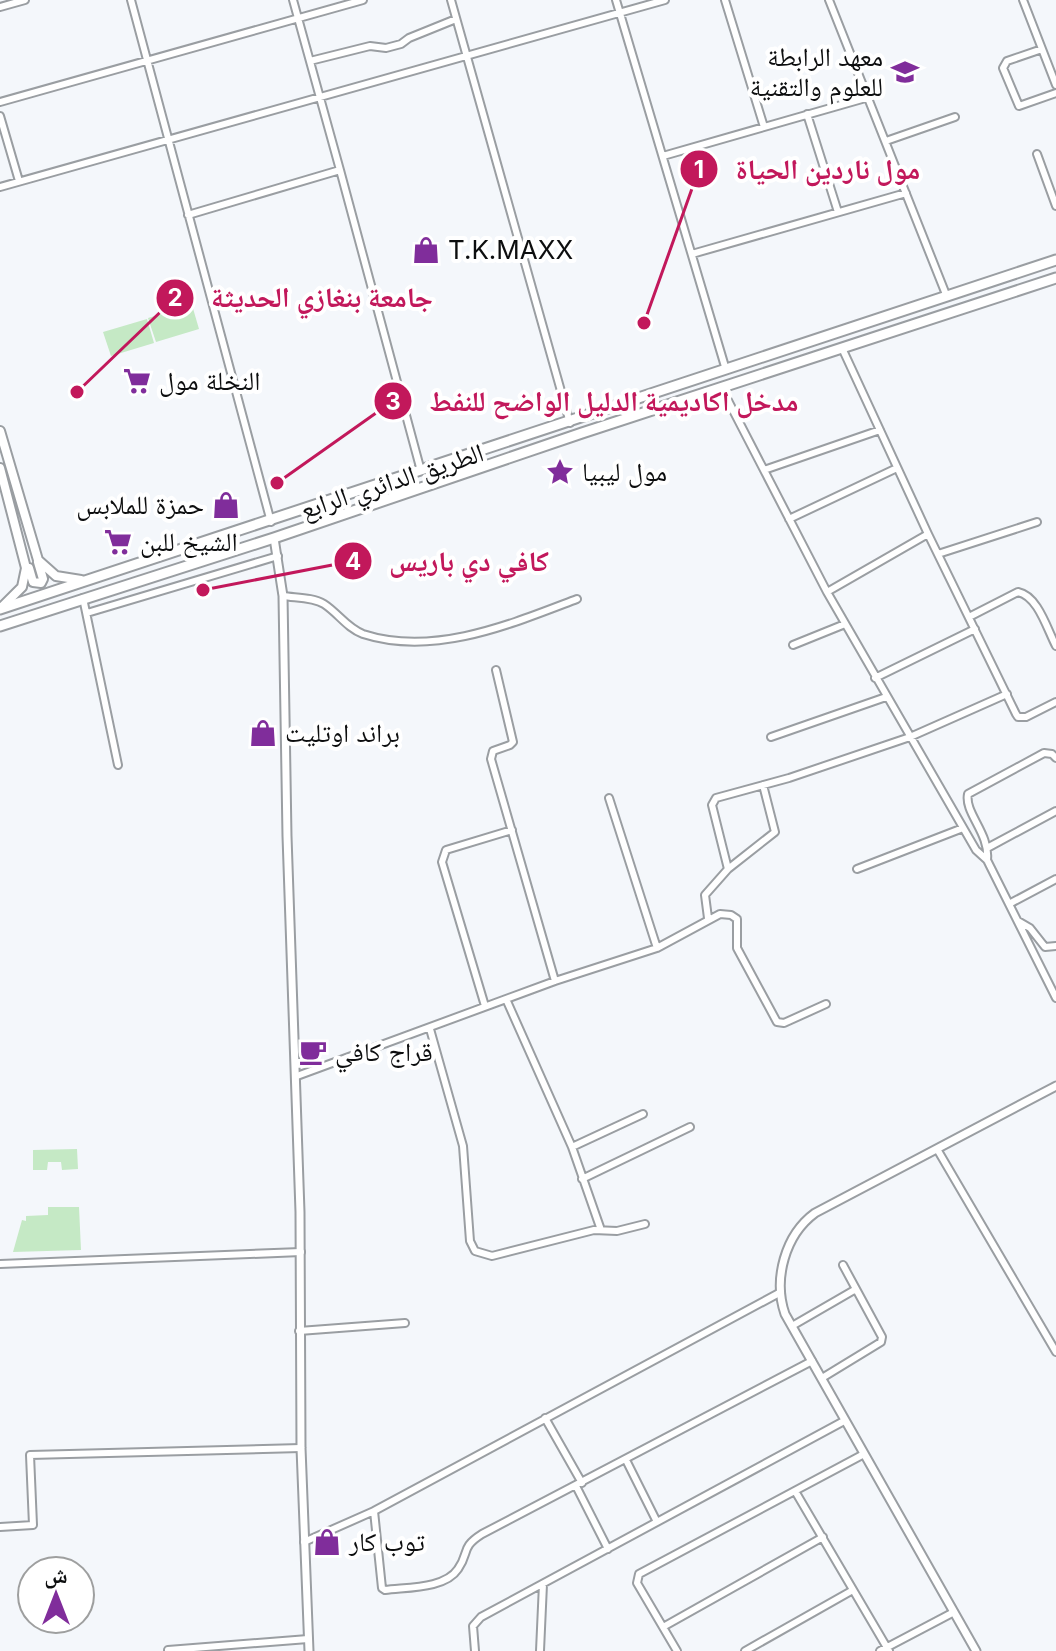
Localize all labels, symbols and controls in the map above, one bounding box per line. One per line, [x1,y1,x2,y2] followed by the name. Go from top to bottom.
[750,41,883,105] place label: معهد الرابطة للعلوم والتقنية
[890,57,920,87] school or university icon: معهد الرابطة للعلوم والتقنية
[679,143,936,195] callout: مول ناردين الحياة
[736,152,920,187] text: مول ناردين الحياة
[694,155,704,184] text: 1
[448,234,573,265] place label: T.K.MAXX
[411,235,441,265] shop icon: T.K.MAXX
[155,272,449,324] callout: جامعة بنغازي الحديثة
[211,280,433,320] text: جامعة بنغازي الحديثة
[167,283,183,312] text: 2
[159,365,261,397] place label: النخلة مول
[122,366,152,396] supermarket icon: النخلة مول
[373,375,814,427] callout: مدخل اكاديمية الدليل الواضح للنفط
[429,384,799,420] text: مدخل اكاديمية الدليل الواضح للنفط
[385,387,401,416] text: 3
[296,436,489,530] street label: الطريق الدائري الرابع
[582,456,667,488] place label: مول ليبيا
[545,457,575,487] place icon: مول ليبيا
[76,489,204,521] place label: حمزة للملابس
[211,490,241,520] shop icon: حمزة للملابس
[140,526,238,559] place label: الشيخ للبن
[103,527,133,557] supermarket icon: الشيخ للبن
[333,535,565,587] callout: كافي دي باريس
[389,544,549,584] text: كافي دي باريس
[345,547,361,576] text: 4
[285,717,400,748] place label: براند اوتليت
[248,718,278,748] shop icon: براند اوتليت
[335,1036,433,1073] place label: قراج كافي
[298,1037,328,1067] cafe icon: قراج كافي
[348,1526,425,1557] place label: توب كار
[312,1527,342,1557] shop icon: توب كار
[16,1555,96,1635] north arrow
[44,1562,68,1589] text: ش

